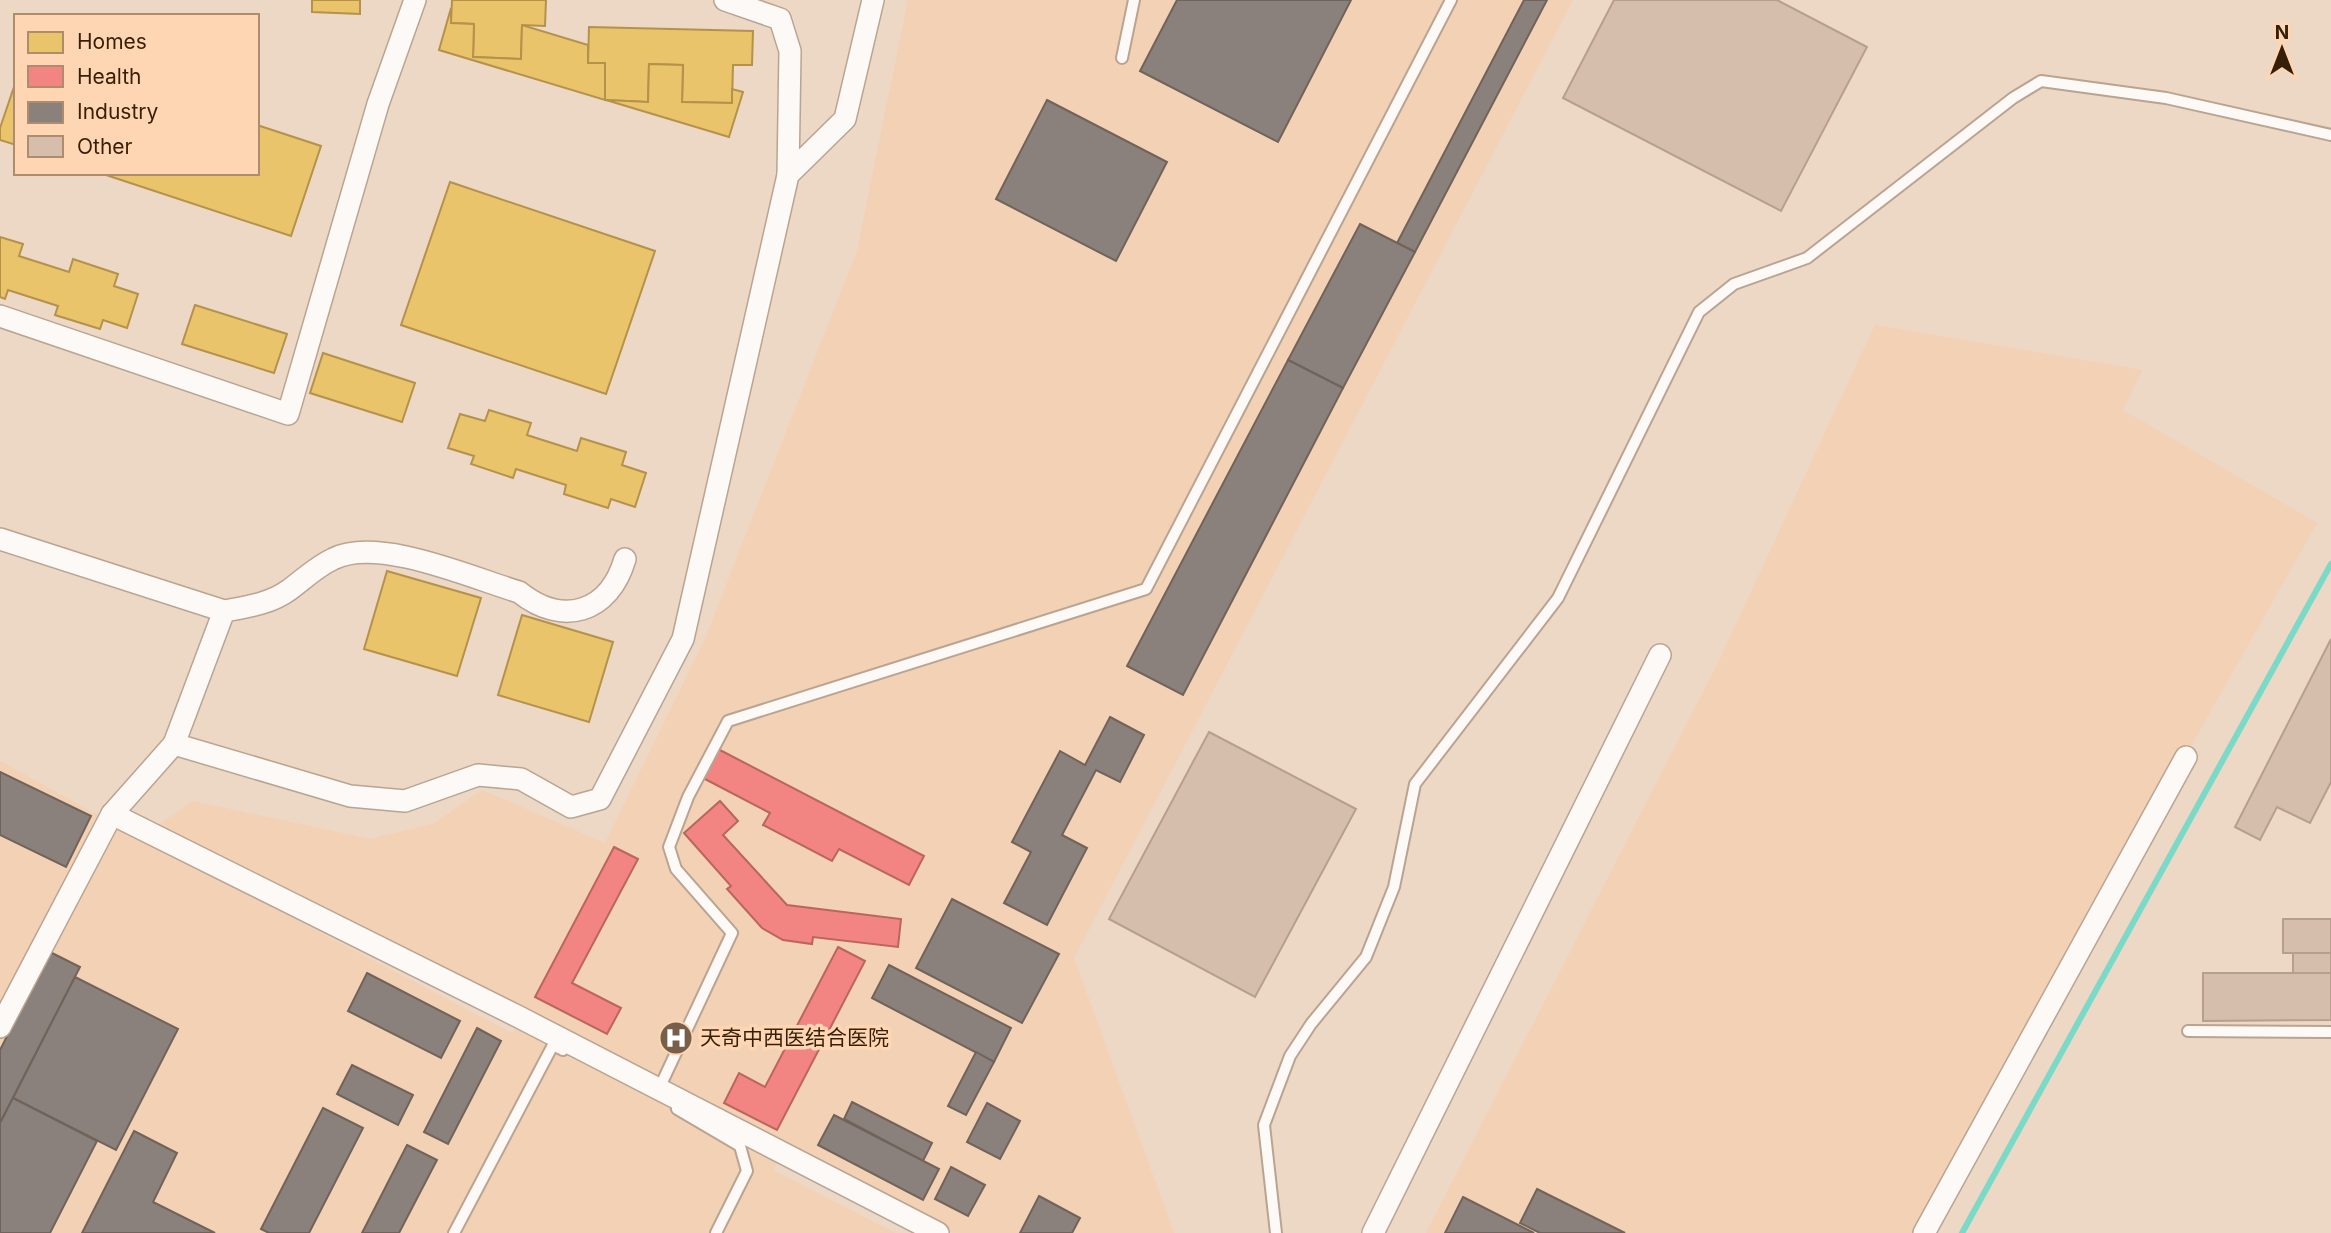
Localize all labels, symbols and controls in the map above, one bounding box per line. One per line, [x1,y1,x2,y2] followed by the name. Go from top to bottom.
[14,14,259,175] legend
[2247,14,2317,84] north arrow
[2275,21,2289,44] text: N
[77,29,147,54] text: Homes
[77,64,142,89] text: Health
[77,99,159,124] text: Industry
[77,134,133,159] text: Other
[657,1019,695,1057] hospital icon: 天奇中西医结合医院
[700,1025,889,1050] place label: 天奇中西医结合医院

